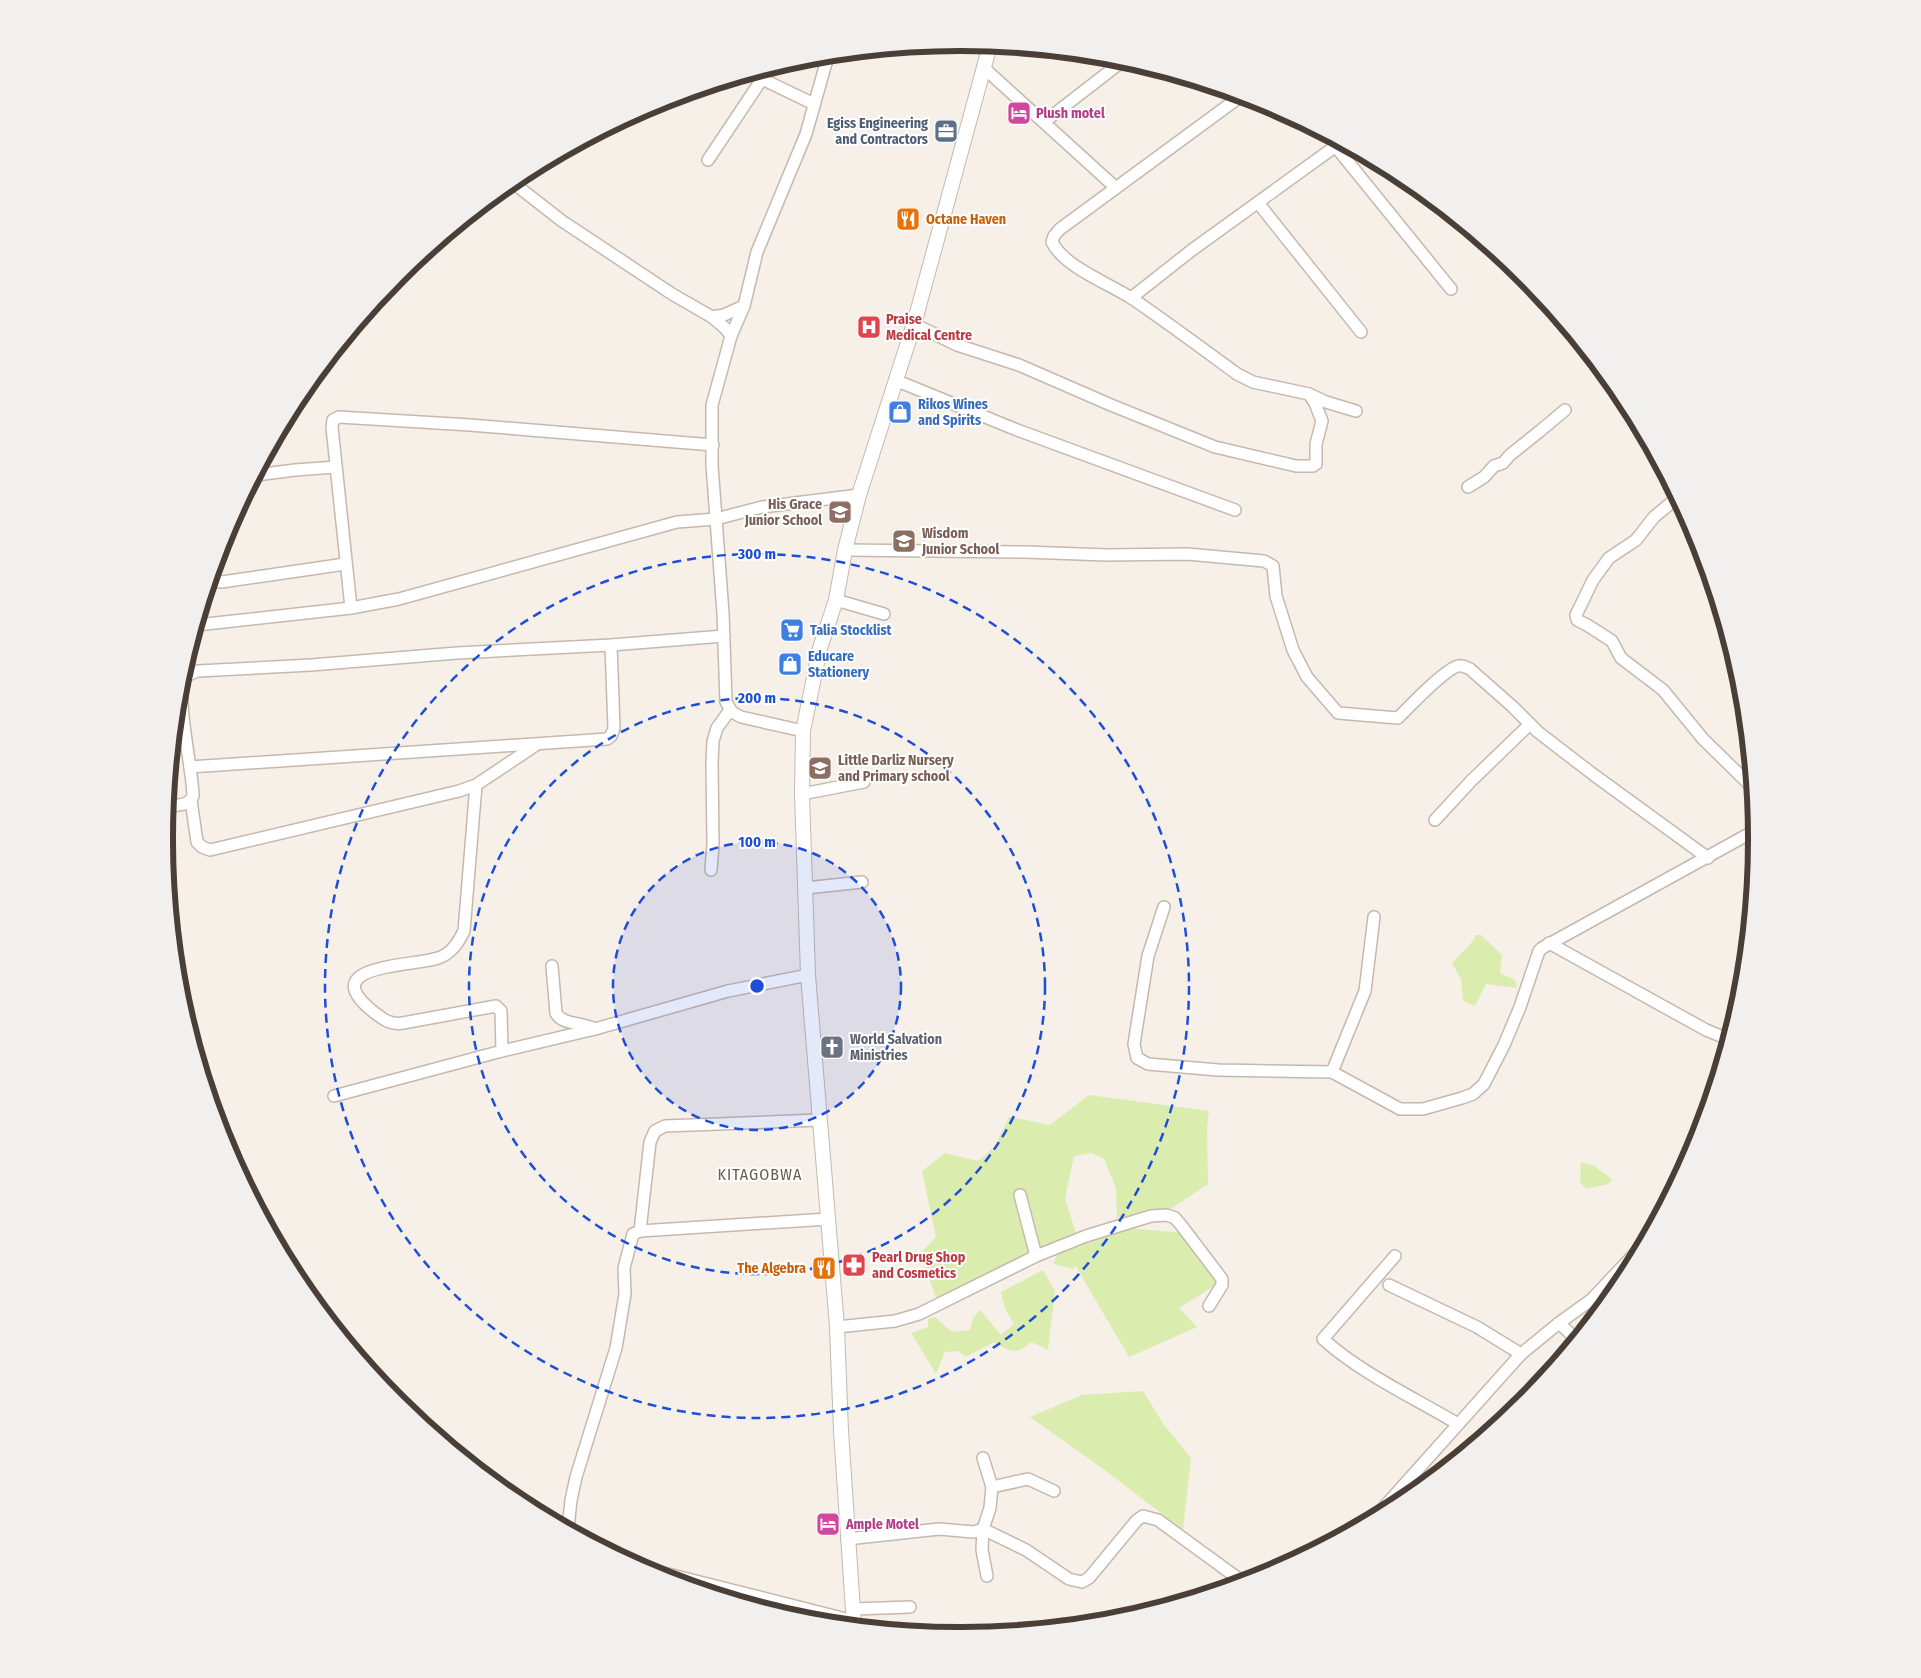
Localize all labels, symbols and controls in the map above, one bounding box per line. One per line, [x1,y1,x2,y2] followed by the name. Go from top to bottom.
[1006,100,1032,126] hotel icon: Plush motel
[1036,105,1105,122] place label: Plush motel
[827,115,928,148] place label: Egiss Engineering and Contractors
[933,118,959,144] office icon: Egiss Engineering and Contractors
[895,206,921,232] restaurant icon: Octane Haven
[926,211,1006,228] place label: Octane Haven
[886,311,972,344] place label: Praise Medical Centre
[856,314,882,340] hospital icon: Praise Medical Centre
[918,396,988,429] place label: Rikos Wines and Spirits
[887,399,913,425] shop icon: Rikos Wines and Spirits
[744,496,822,529] place label: His Grace Junior School
[827,499,853,525] school or university icon: His Grace Junior School
[921,525,999,558] place label: Wisdom Junior School
[891,528,917,554] school or university icon: Wisdom Junior School
[737,545,776,563] text: 300 m
[779,617,805,643] supermarket icon: Talia Stocklist
[810,622,893,639] place label: Talia Stocklist
[808,648,870,681] place label: Educare Stationery
[777,651,803,677] shop icon: Educare Stationery
[737,689,776,707] text: 200 m
[838,752,954,785] place label: Little Darliz Nursery and Primary school
[807,755,833,781] school or university icon: Little Darliz Nursery and Primary school
[738,833,776,851] text: 100 m
[748,977,766,995] centre of rings
[850,1031,942,1064] place label: World Salvation Ministries
[819,1034,845,1060] church icon: World Salvation Ministries
[718,1165,802,1184] district label: KITAGOBWA
[872,1249,966,1282] place label: Pearl Drug Shop and Cosmetics
[841,1252,867,1278] pharmacy icon: Pearl Drug Shop and Cosmetics
[811,1255,837,1281] restaurant icon: The Algebra
[737,1260,806,1277] place label: The Algebra
[815,1511,841,1537] hotel icon: Ample Motel
[845,1516,919,1533] place label: Ample Motel

